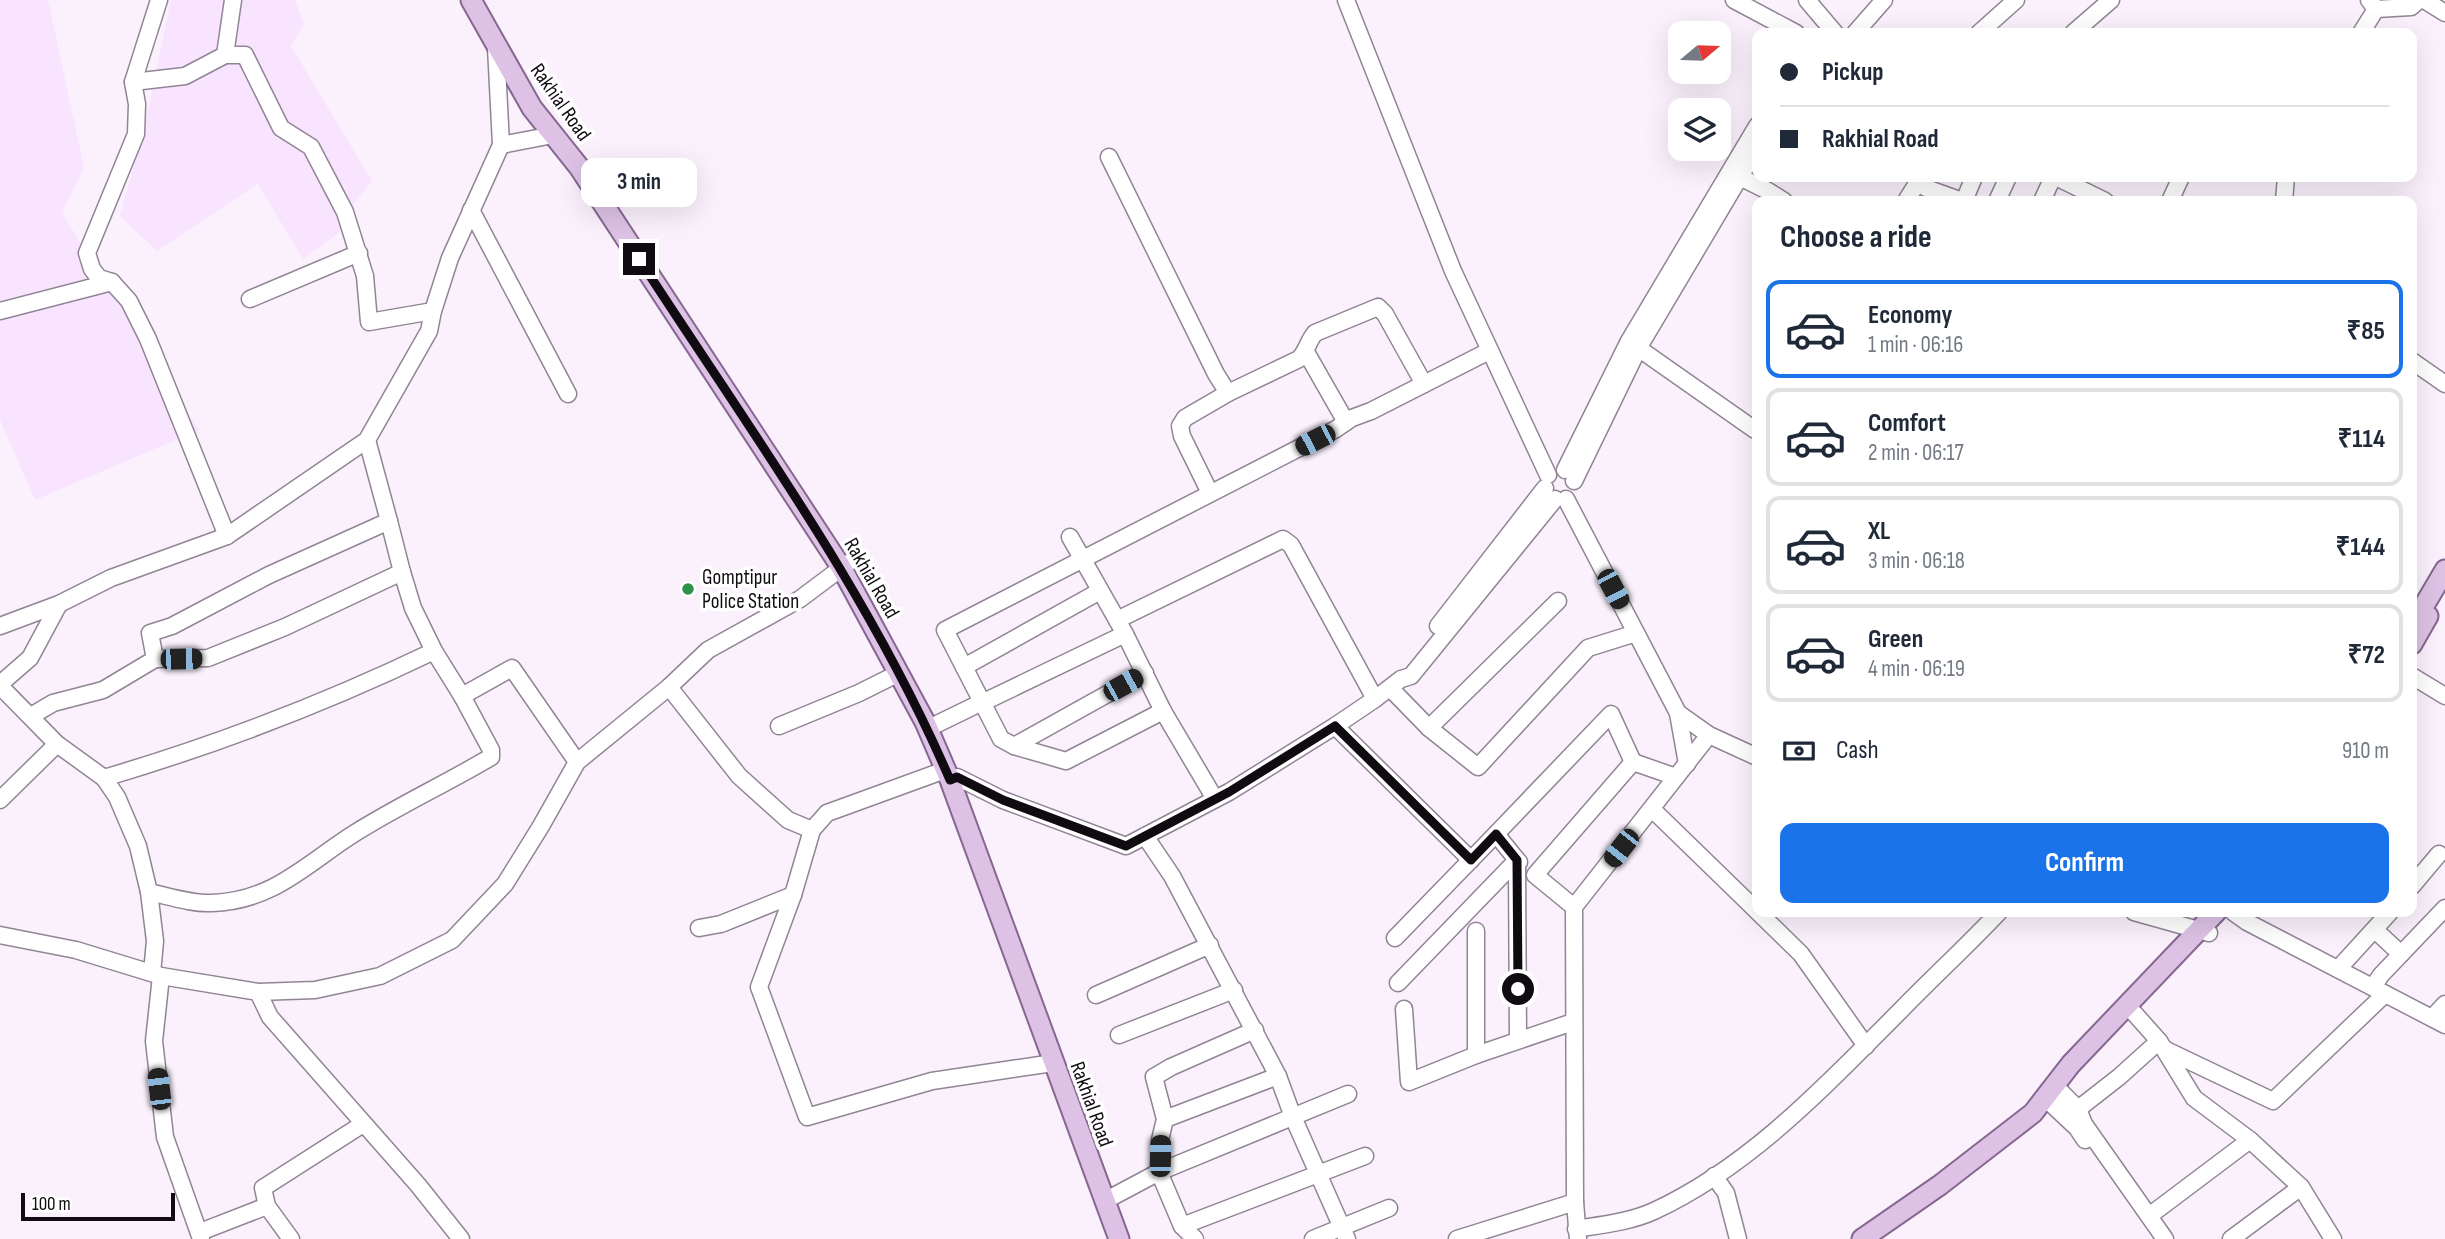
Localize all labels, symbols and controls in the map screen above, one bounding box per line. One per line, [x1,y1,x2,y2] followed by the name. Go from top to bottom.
[1668,21,1731,84] north arrow
[1668,21,1731,161] map controls
[1822,57,1884,88] text: Pickup
[525,59,596,146] street label: Rakhial Road
[1668,98,1731,161] button: layers
[1822,124,1939,155] text: Rakhial Road
[581,158,697,206] callout: 3 min
[617,168,661,196] text: 3 min
[1780,218,1932,257] text: Choose a ride
[623,243,655,275] route end
[1784,298,1847,361] icon: car
[1868,300,1952,331] text: Economy
[2346,316,2385,347] text: ₹85
[1868,331,1963,359] text: 1 min · 06:16
[1784,406,1847,469] icon: car
[1868,408,1946,439] text: Comfort
[1292,421,1339,459] car
[2337,424,2385,455] text: ₹114
[1868,439,1964,467] text: 2 min · 06:17
[1784,514,1847,577] icon: car
[1868,516,1890,547] text: XL
[2335,532,2385,563] text: ₹144
[839,534,905,623] street label: Rakhial Road
[1868,547,1965,575] text: 3 min · 06:18
[702,565,799,614] place label: Gomptipur Police Station
[1594,566,1633,612] car
[680,581,696,597] marker: Gomptipur Police Station
[1784,622,1847,685] icon: car
[1868,624,1923,655] text: Green
[2347,640,2385,671] text: ₹72
[160,648,203,670] car
[1868,655,1965,683] text: 4 min · 06:19
[1100,666,1147,704] car
[1780,732,1818,770] icon: cash
[1836,735,1879,766] text: Cash
[2342,737,2389,765] text: 910 m
[1780,823,2389,903] button: Confirm
[1600,825,1643,871] car
[1502,973,1534,1005] route start
[1065,1058,1118,1150] street label: Rakhial Road
[147,1067,172,1111] car
[1150,1135,1171,1177] car
[21,1190,175,1222] scale bar
[32,1193,71,1216] text: 100 m

